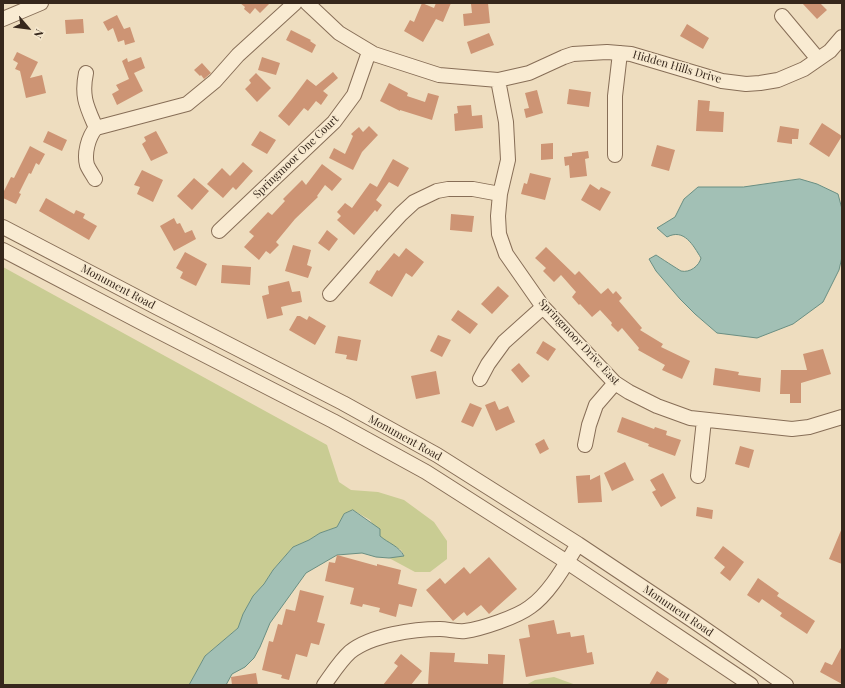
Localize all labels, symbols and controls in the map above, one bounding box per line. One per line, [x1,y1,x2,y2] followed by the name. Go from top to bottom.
[8,8,48,48] north arrow
[31,27,48,41] text: N
[631,48,723,86] street label: Hidden Hills Drive
[250,113,342,201] street label: Springmoor One Court
[79,262,157,312] street label: Monument Road
[536,296,622,388] street label: Springmoor Drive East
[366,412,444,464] street label: Monument Road
[640,583,716,639] street label: Monument Road

